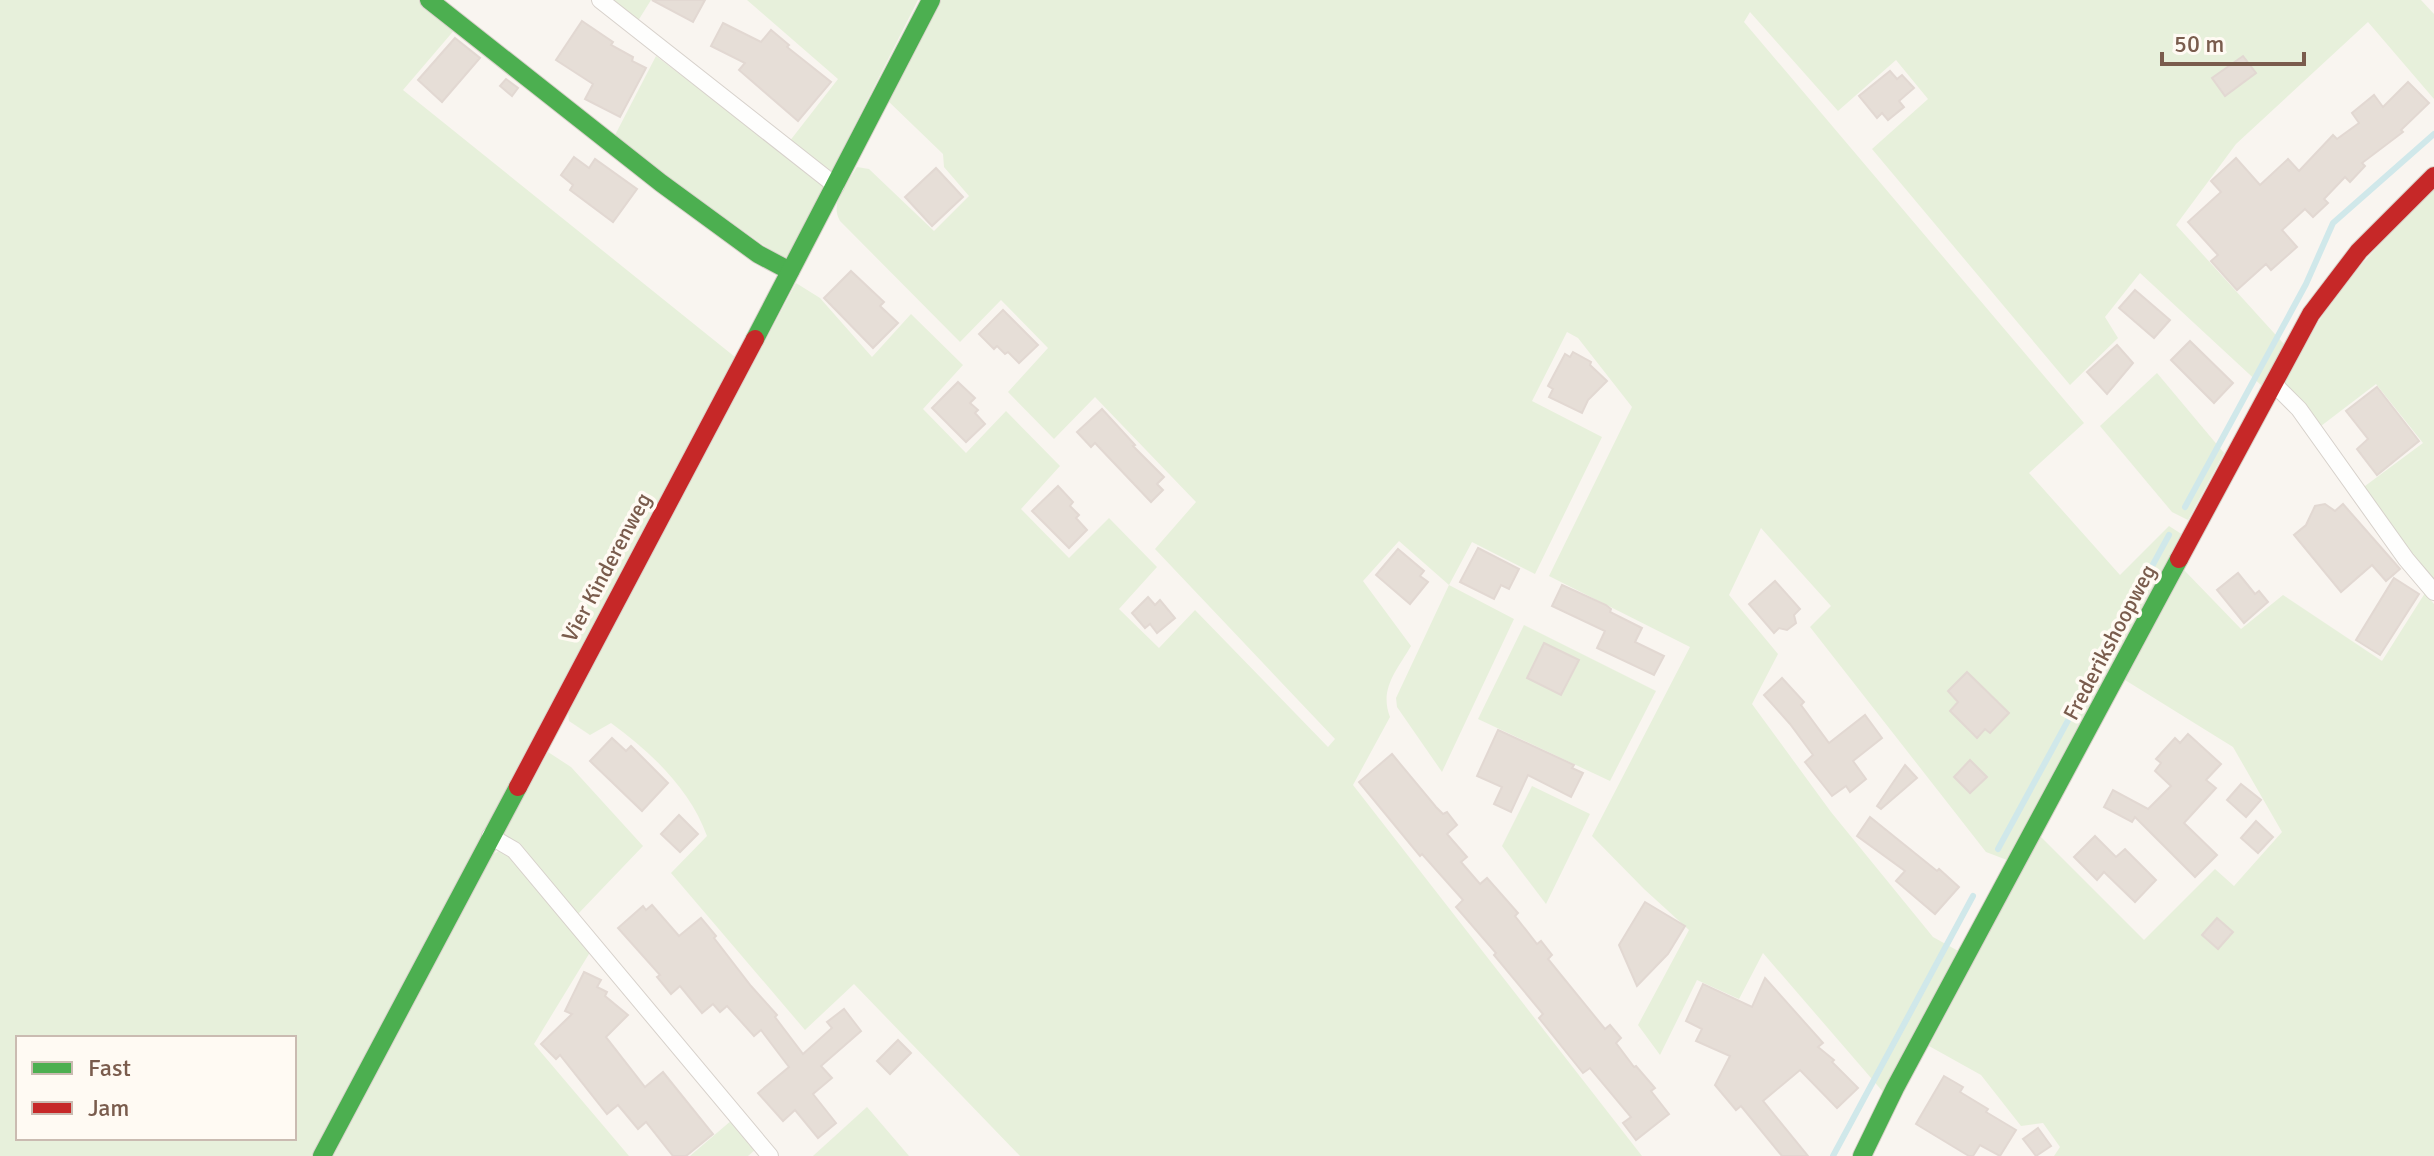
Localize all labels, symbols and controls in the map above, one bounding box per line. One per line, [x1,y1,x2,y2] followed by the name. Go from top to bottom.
[2162,16,2304,66] scale bar
[2174,29,2224,59] text: 50 m
[556,488,657,646] street label: Vier Kinderenweg
[2057,560,2162,725] street label: Frederikshoopweg
[16,1036,296,1140] legend
[88,1053,131,1083] text: Fast
[88,1093,129,1123] text: Jam

